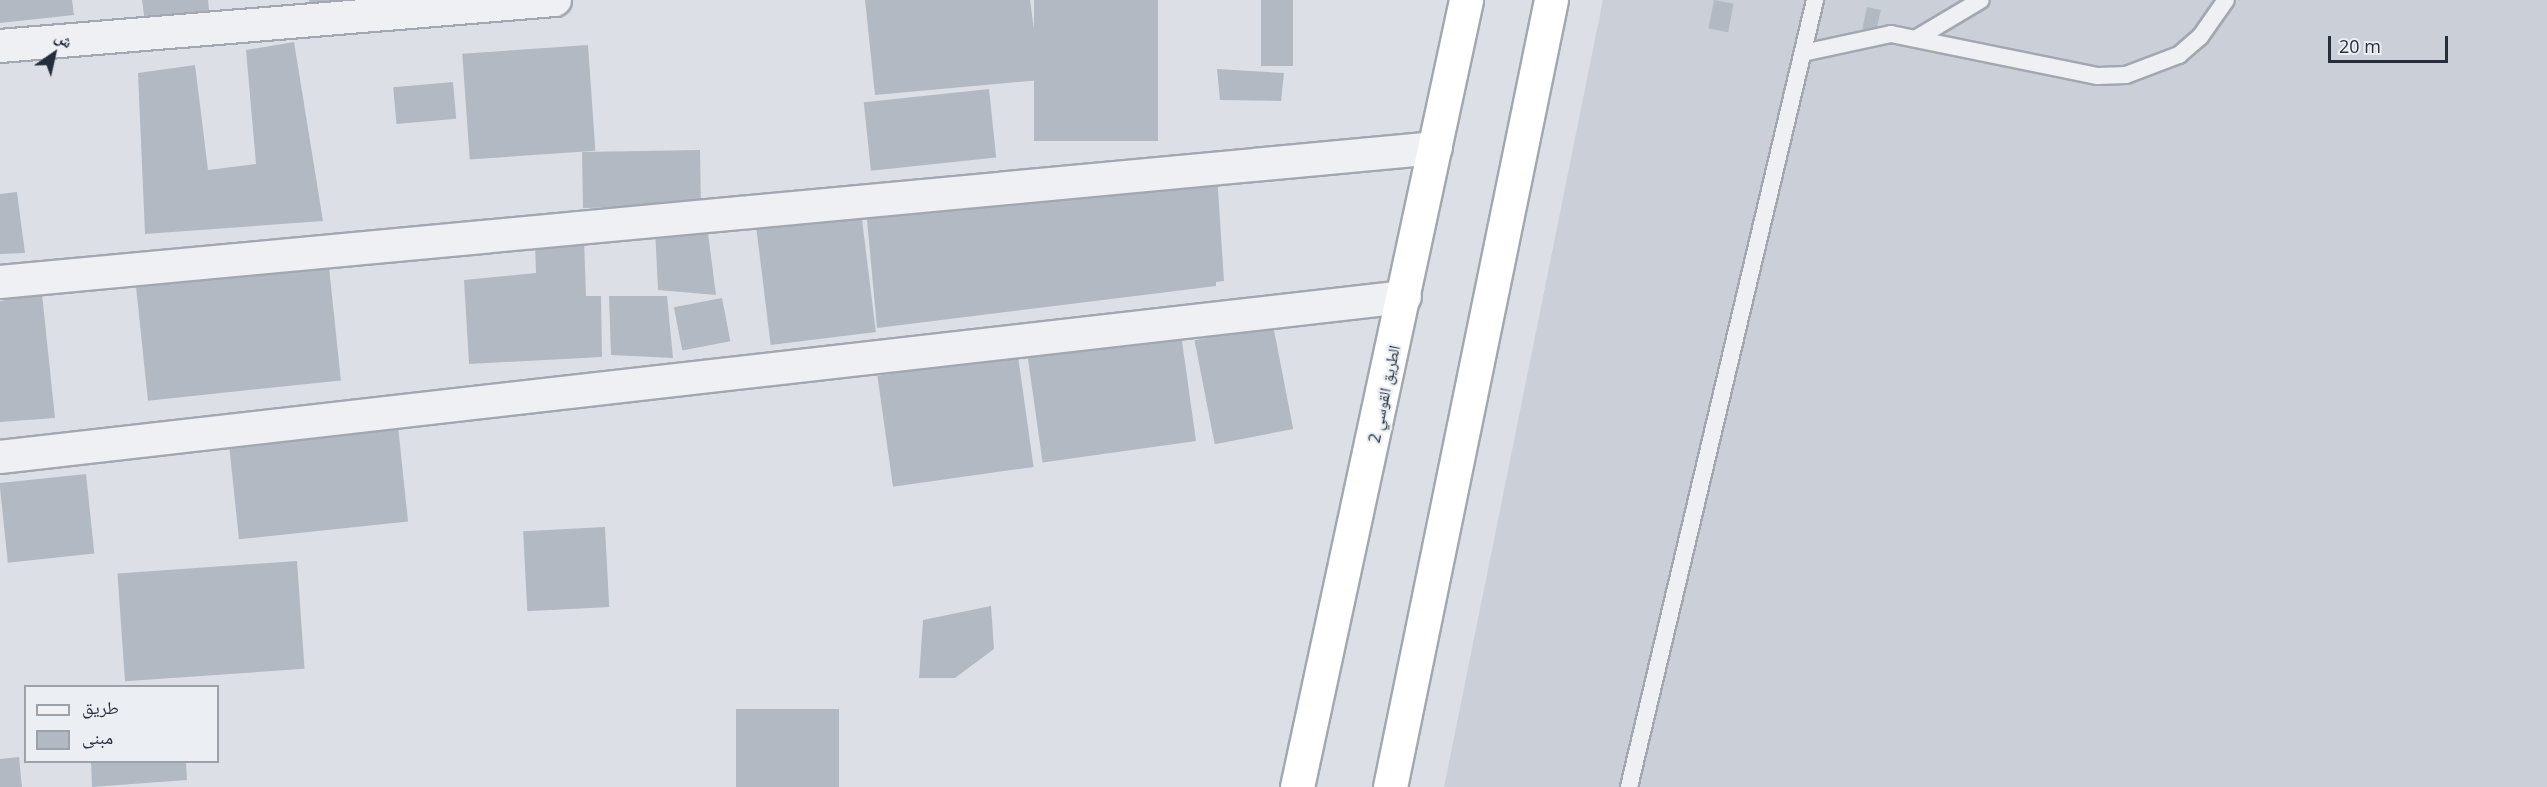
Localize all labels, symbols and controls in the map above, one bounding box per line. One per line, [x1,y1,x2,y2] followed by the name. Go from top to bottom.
[24,24,84,84] north arrow
[2331,24,2451,62] scale bar
[51,25,77,53] text: ش
[2339,34,2381,58] text: 20 m
[1364,343,1404,445] street label: الطريق القوسي 2
[24,685,219,763] legend
[82,695,119,719] text: طريق
[82,725,113,749] text: مبنى

